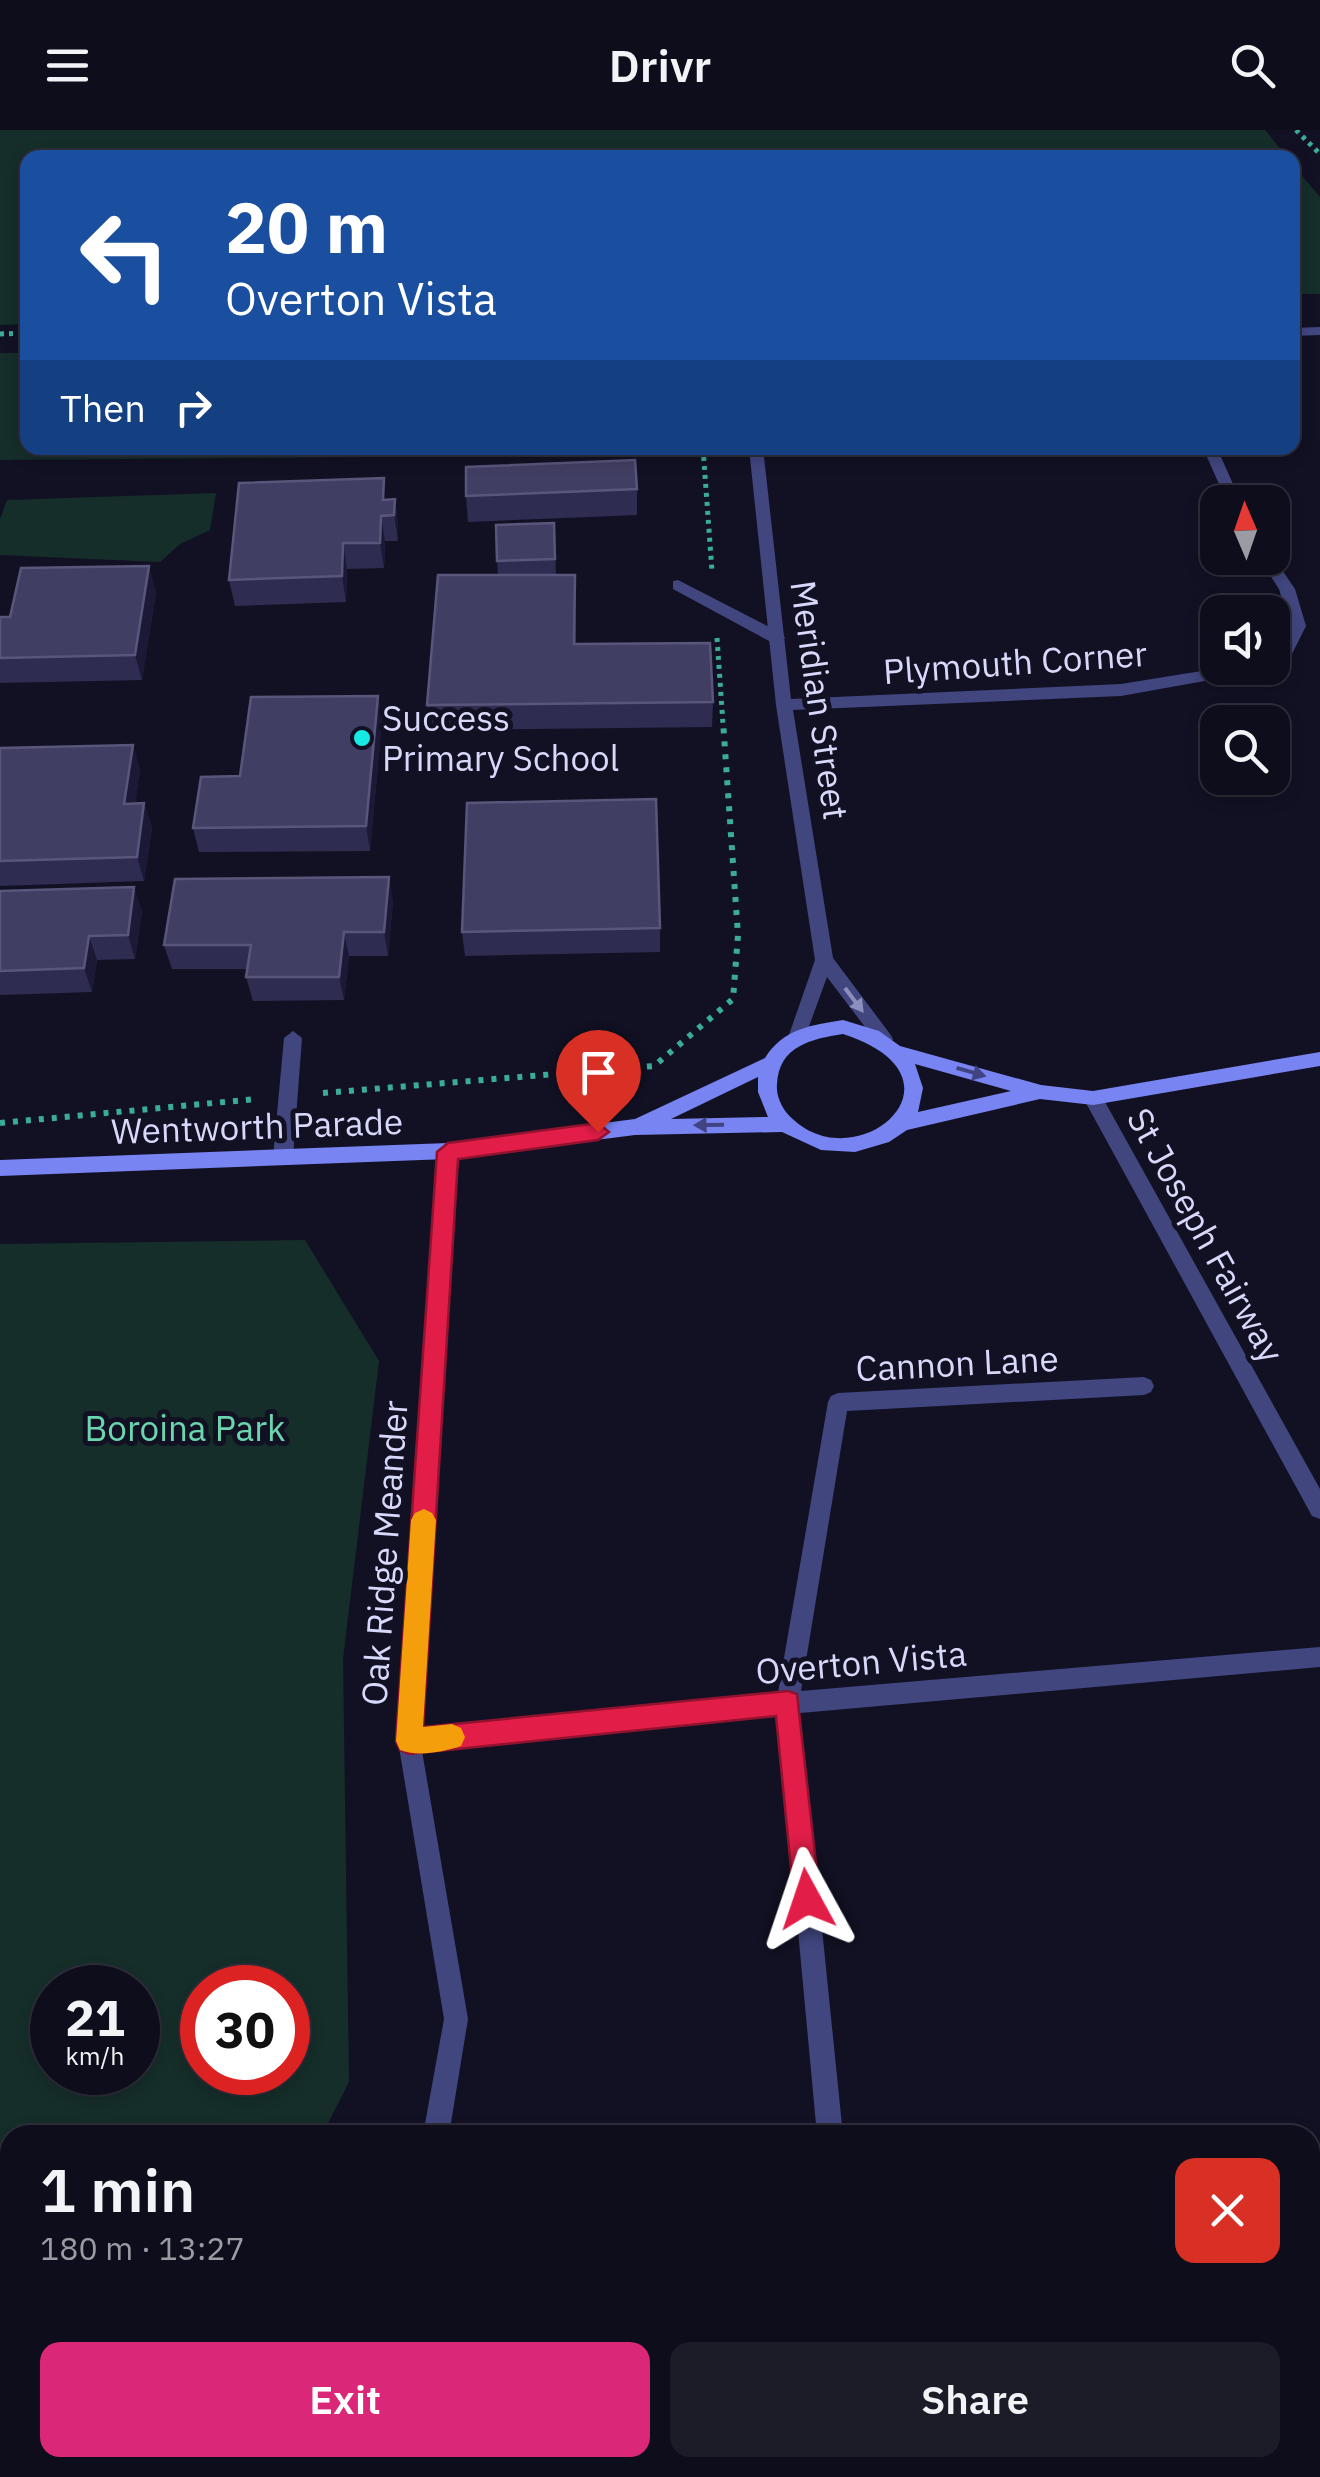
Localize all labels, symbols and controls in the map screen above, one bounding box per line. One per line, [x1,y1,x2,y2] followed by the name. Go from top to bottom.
[609,36,711,94] text: Drivr
[40,38,95,93] icon: menu
[1225,38,1280,93] icon: search
[225,181,388,272] text: 20 m
[60,190,190,320] icon: left
[225,269,497,327] text: Overton Vista
[166,380,221,435] icon: right
[60,383,146,432] text: Then
[1200,485,1290,575] north arrow
[1200,485,1290,795] map controls
[780,577,860,823] street label: Meridian Street
[1200,595,1290,685] button: sound
[881,630,1149,694] street label: Plymouth Corner
[382,695,619,781] place label: Success Primary School
[1200,705,1290,795] button: search
[351,727,373,749] marker: Success Primary School
[844,987,864,1013] one-way arrow
[556,1030,641,1133] pin
[571,1045,626,1100] icon: arrive
[955,1065,986,1081] one-way arrow
[110,1098,404,1154] street label: Wentworth Parade
[1117,1100,1295,1370] street label: St Joseph Fairway
[693,1118,725,1134] one-way arrow
[854,1335,1060,1391] street label: Cannon Lane
[350,1399,418,1707] street label: Oak Ridge Meander
[84,1405,286,1451] park label: Boroina Park
[754,1630,968,1694] street label: Overton Vista
[755,1847,859,1951] position arrow
[180,1965,310,2095] speed limit sign: 30
[65,1985,125,2050] text: 21
[66,2039,124,2072] text: km/h
[40,2150,195,2229] text: 1 min
[1175,2158,1280,2263] button: close
[40,2227,245,2269] text: 180 m · 13:27
[40,2342,650,2457] button: Exit
[670,2342,1280,2457] button: Share

